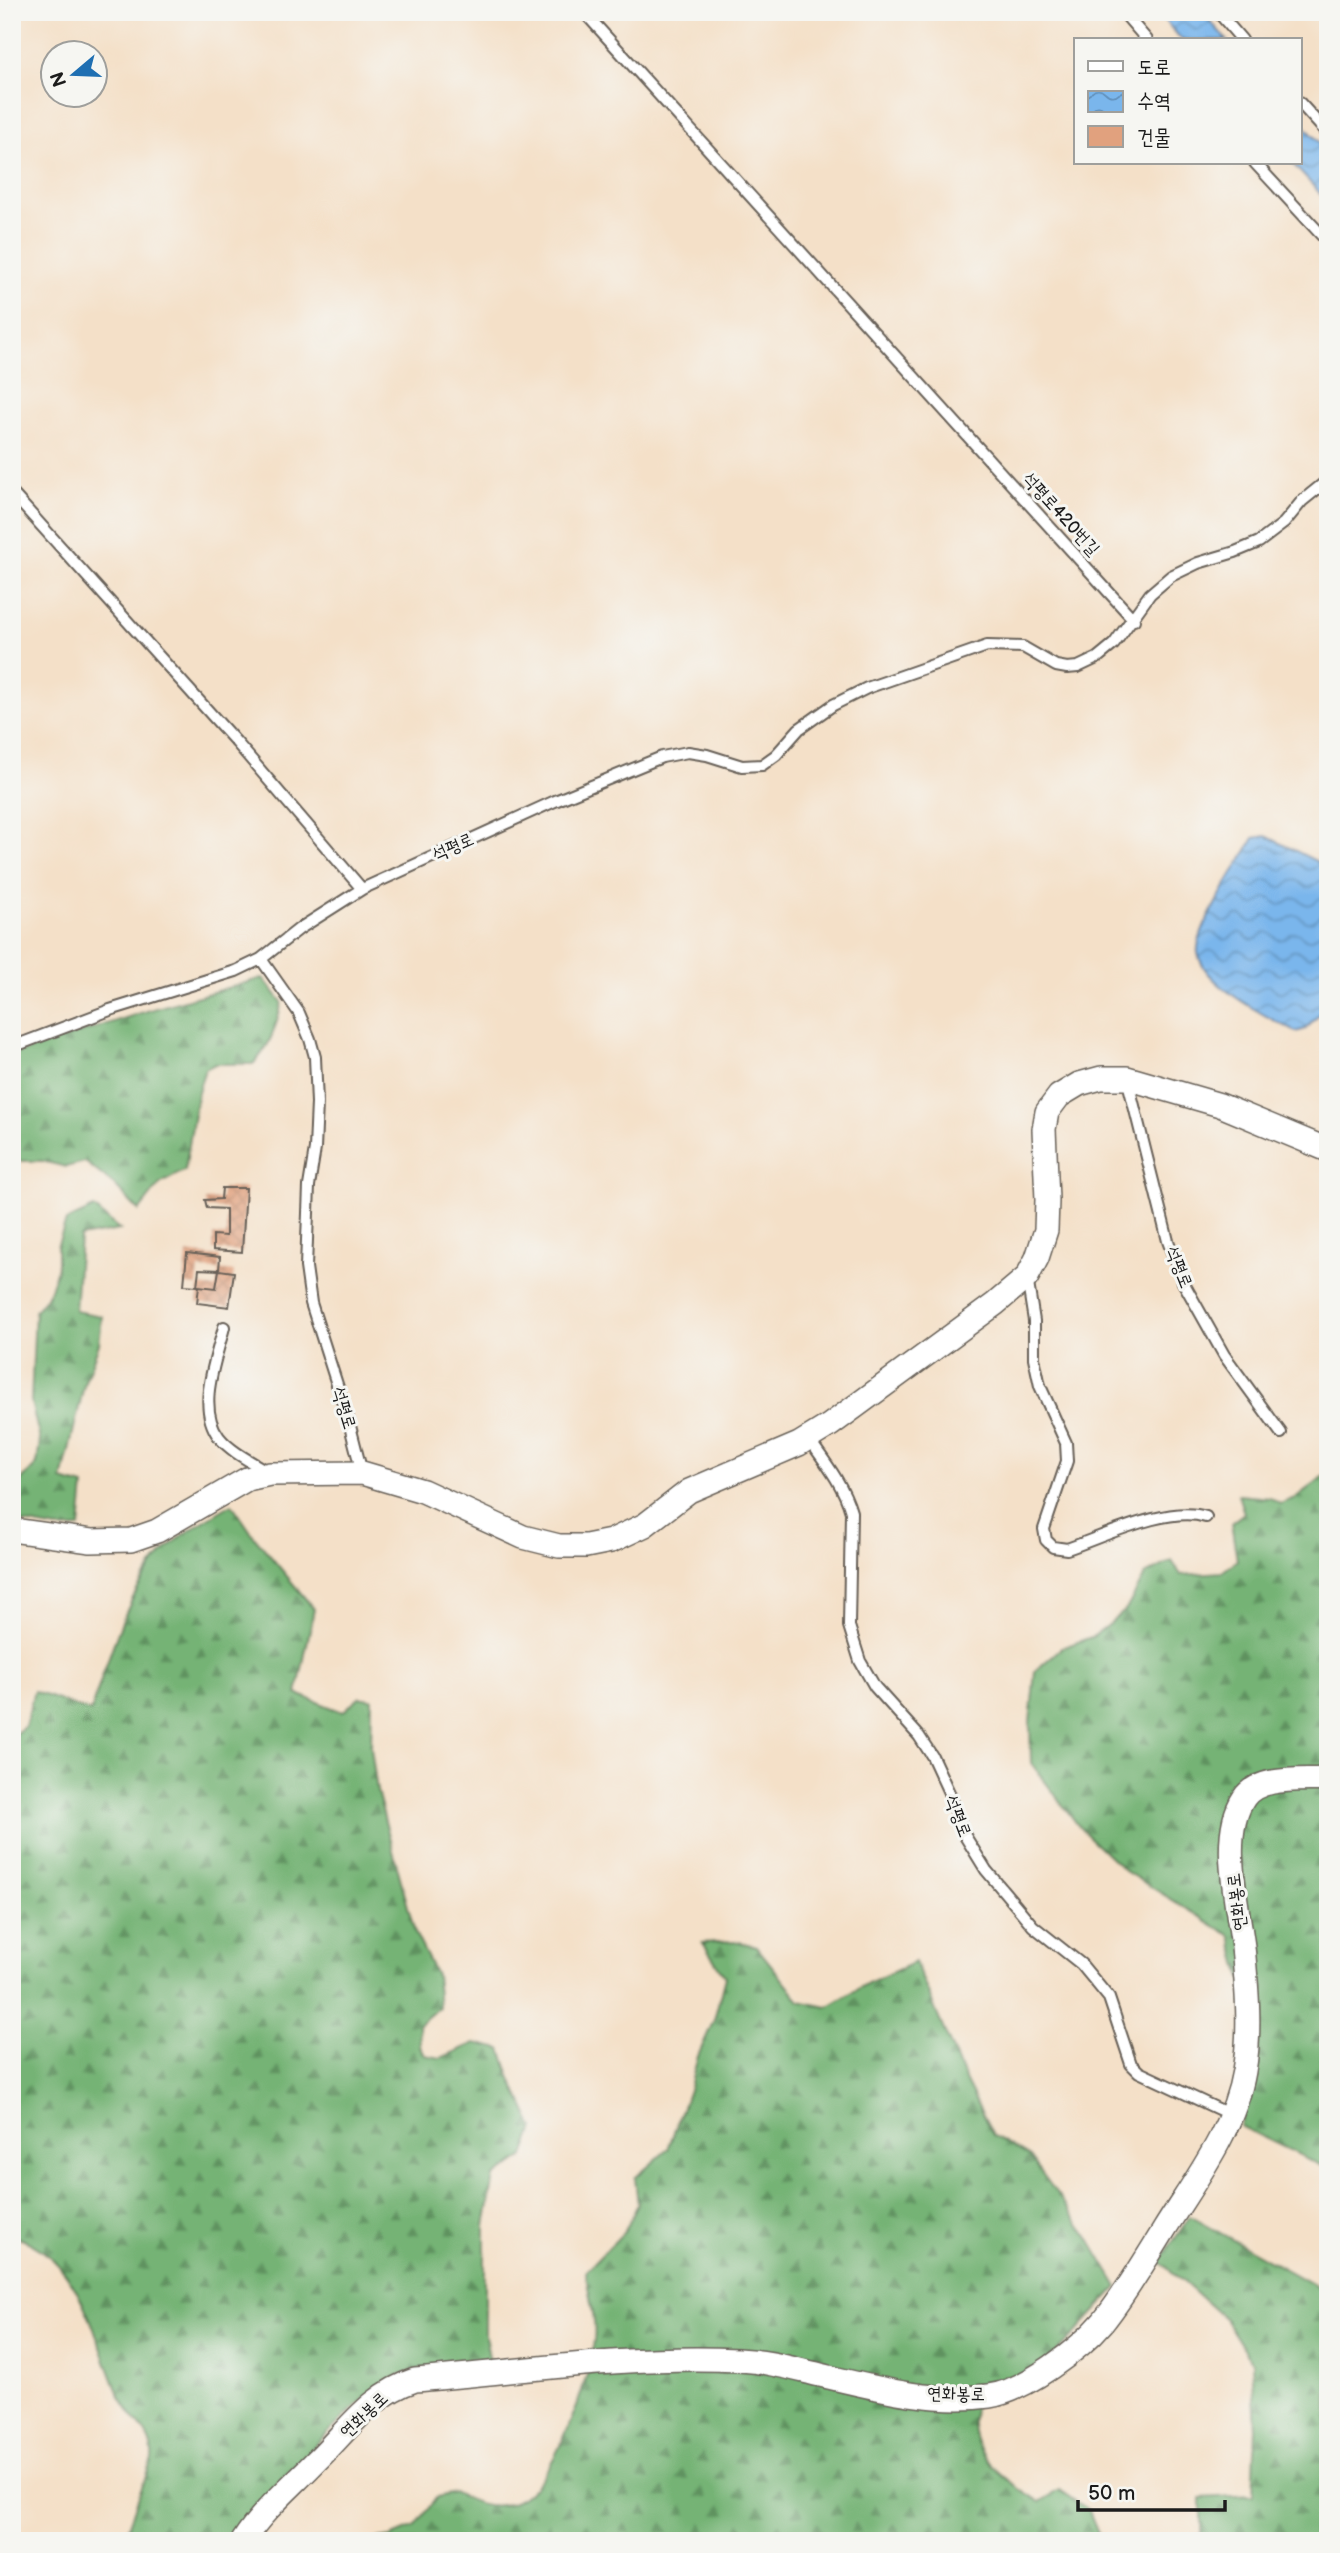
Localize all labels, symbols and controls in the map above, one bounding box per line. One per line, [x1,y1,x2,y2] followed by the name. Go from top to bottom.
[38,38,108,108] north arrow
[1074,38,1302,164] legend
[1137,55,1171,80] text: 도로
[46,69,73,90] text: N
[1137,89,1171,114] text: 수역
[1137,125,1171,150] text: 건물
[1018,468,1104,560] street label: 석평로420번길
[429,829,477,865] street label: 석평로
[1161,1243,1197,1291] street label: 석평로
[328,1384,360,1432] street label: 석평로
[940,1792,976,1840] street label: 석평로
[1223,1872,1251,1932] street label: 연화봉로
[927,2383,985,2405] street label: 연화봉로
[336,2388,392,2442] street label: 연화봉로
[1078,2469,1224,2513] scale bar
[1088,2481,1135,2506] text: 50 m

